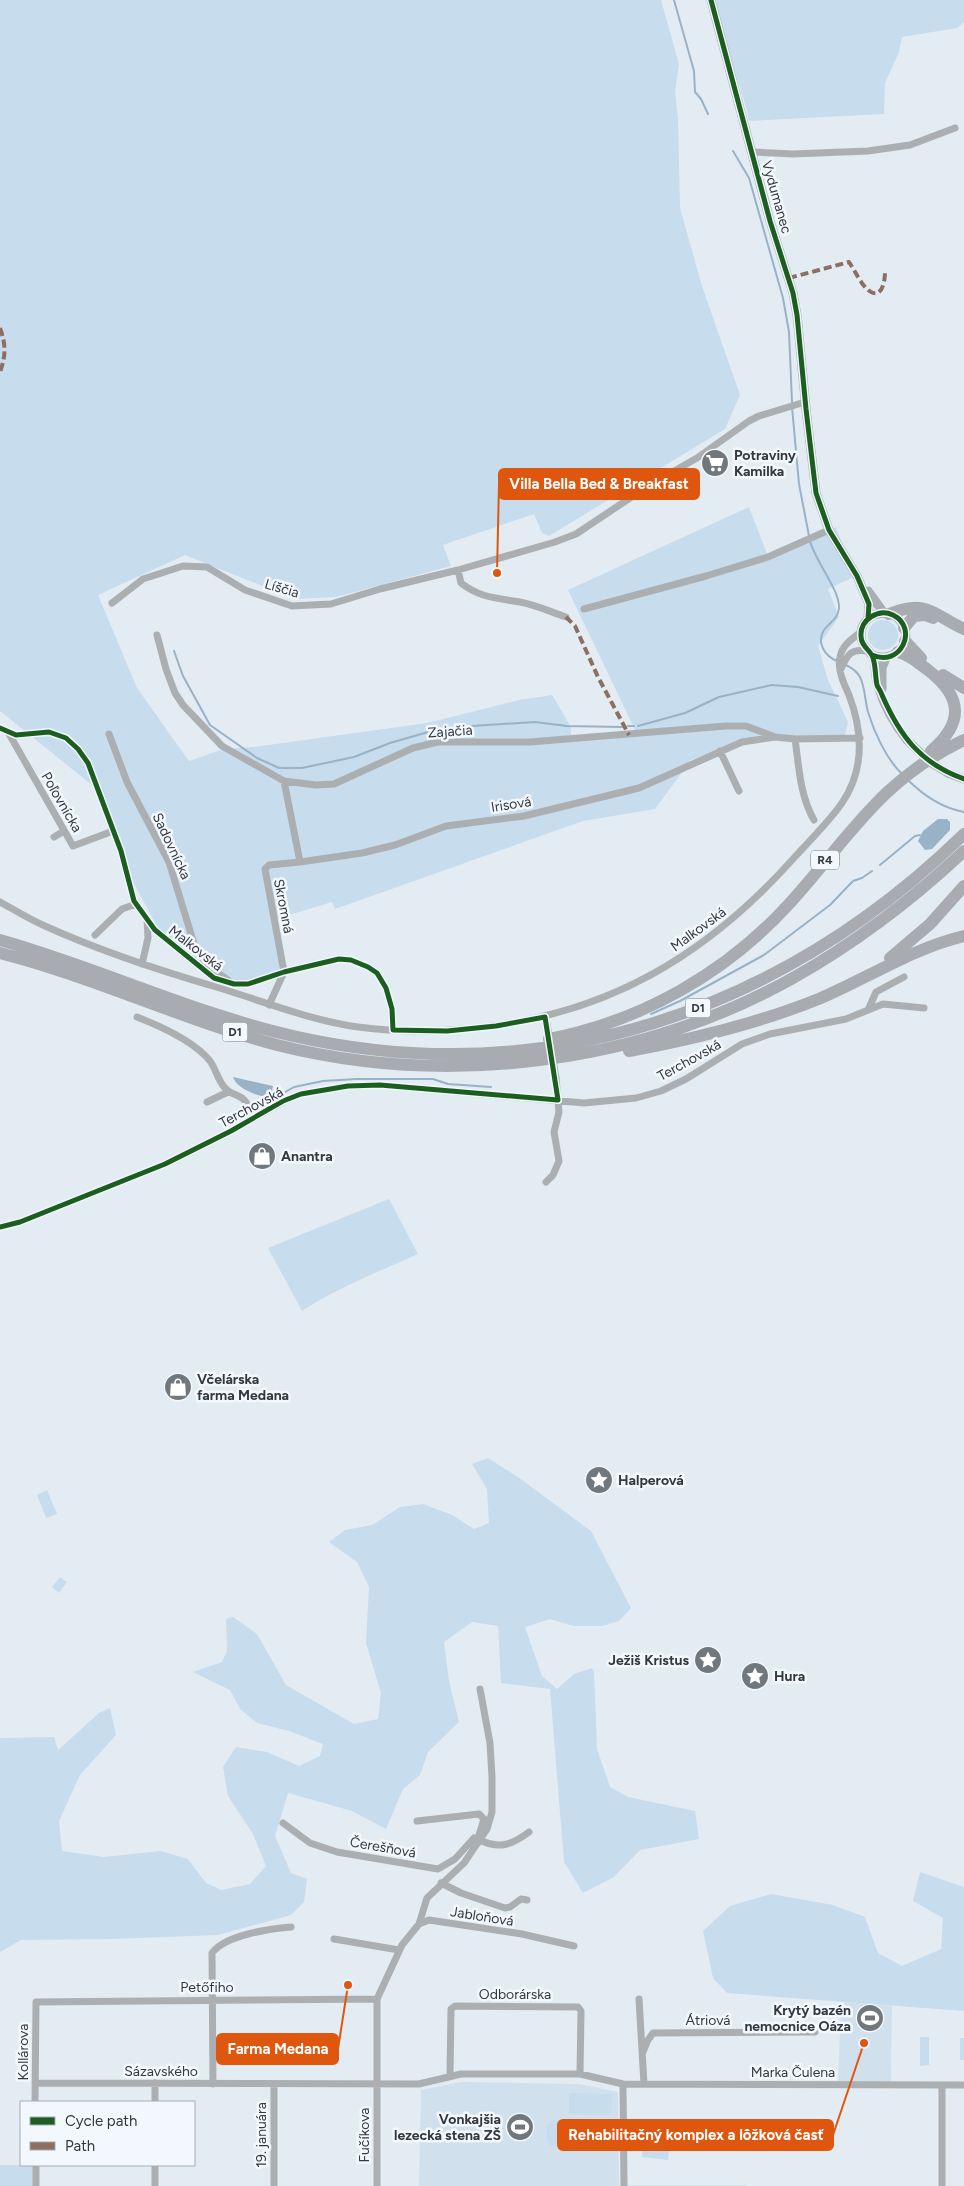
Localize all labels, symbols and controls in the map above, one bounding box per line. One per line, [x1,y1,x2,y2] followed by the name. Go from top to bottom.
[758,159,795,236] street label: Vydumanec
[734,447,797,480] place label: Potraviny Kamilka
[700,448,730,478] supermarket icon: Potraviny Kamilka
[499,469,699,499] callout: Villa Bella Bed & Breakfast
[509,475,689,493] text: Villa Bella Bed & Breakfast
[263,575,301,601] street label: Líščia
[427,721,473,742] street label: Zajačia
[38,769,86,835] street label: Poľovnícka
[490,793,532,816] street label: Irisová
[149,810,194,882] street label: Sadovnícka
[811,850,839,870] road number: R4
[270,877,297,935] street label: Skromná
[667,904,729,955] street label: Malkovská
[165,922,226,975] street label: Malkovská
[686,998,710,1018] road number: D1
[222,1022,248,1042] road number: D1
[654,1036,724,1085] street label: Terchovská
[216,1083,286,1131] street label: Terchovská
[247,1141,277,1171] shop icon: Anantra
[281,1148,333,1165] place label: Anantra
[197,1371,289,1404] place label: Včelárska farma Medana
[163,1372,193,1402] shop icon: Včelárska farma Medana
[584,1465,614,1495] place icon: Halperová
[618,1472,684,1489] place label: Halperová
[693,1645,723,1675] place icon: Ježiš Kristus
[608,1652,689,1669] place label: Ježiš Kristus
[740,1661,770,1691] place icon: Hura
[774,1668,805,1685] place label: Hura
[349,1833,417,1862] street label: Čerešňová
[449,1903,515,1930] street label: Jabloňová
[180,1979,234,1996] street label: Petőfiho
[479,1986,551,2003] street label: Odborárska
[744,2002,851,2035] place label: Krytý bazén nemocnice Oáza
[855,2003,885,2033] sports icon: Krytý bazén nemocnice Oáza
[686,2012,730,2029] street label: Átriová
[15,2024,32,2080] street label: Kollárova
[217,2034,338,2064] callout: Farma Medana
[227,2040,329,2058] text: Farma Medana
[124,2063,198,2080] street label: Sázavského
[751,2064,835,2081] street label: Marka Čulena
[20,2101,195,2166] legend
[253,2102,270,2168] street label: 19. januára
[356,2108,373,2162] street label: Fučíkova
[394,2111,501,2144] place label: Vonkajšia lezecká stena ZŠ
[65,2112,137,2130] text: Cycle path
[505,2112,535,2142] sports icon: Vonkajšia lezecká stena ZŠ
[558,2120,833,2150] callout: Rehabilitačný komplex a lôžková časť
[568,2126,825,2144] text: Rehabilitačný komplex a lôžková časť
[65,2137,95,2155] text: Path

